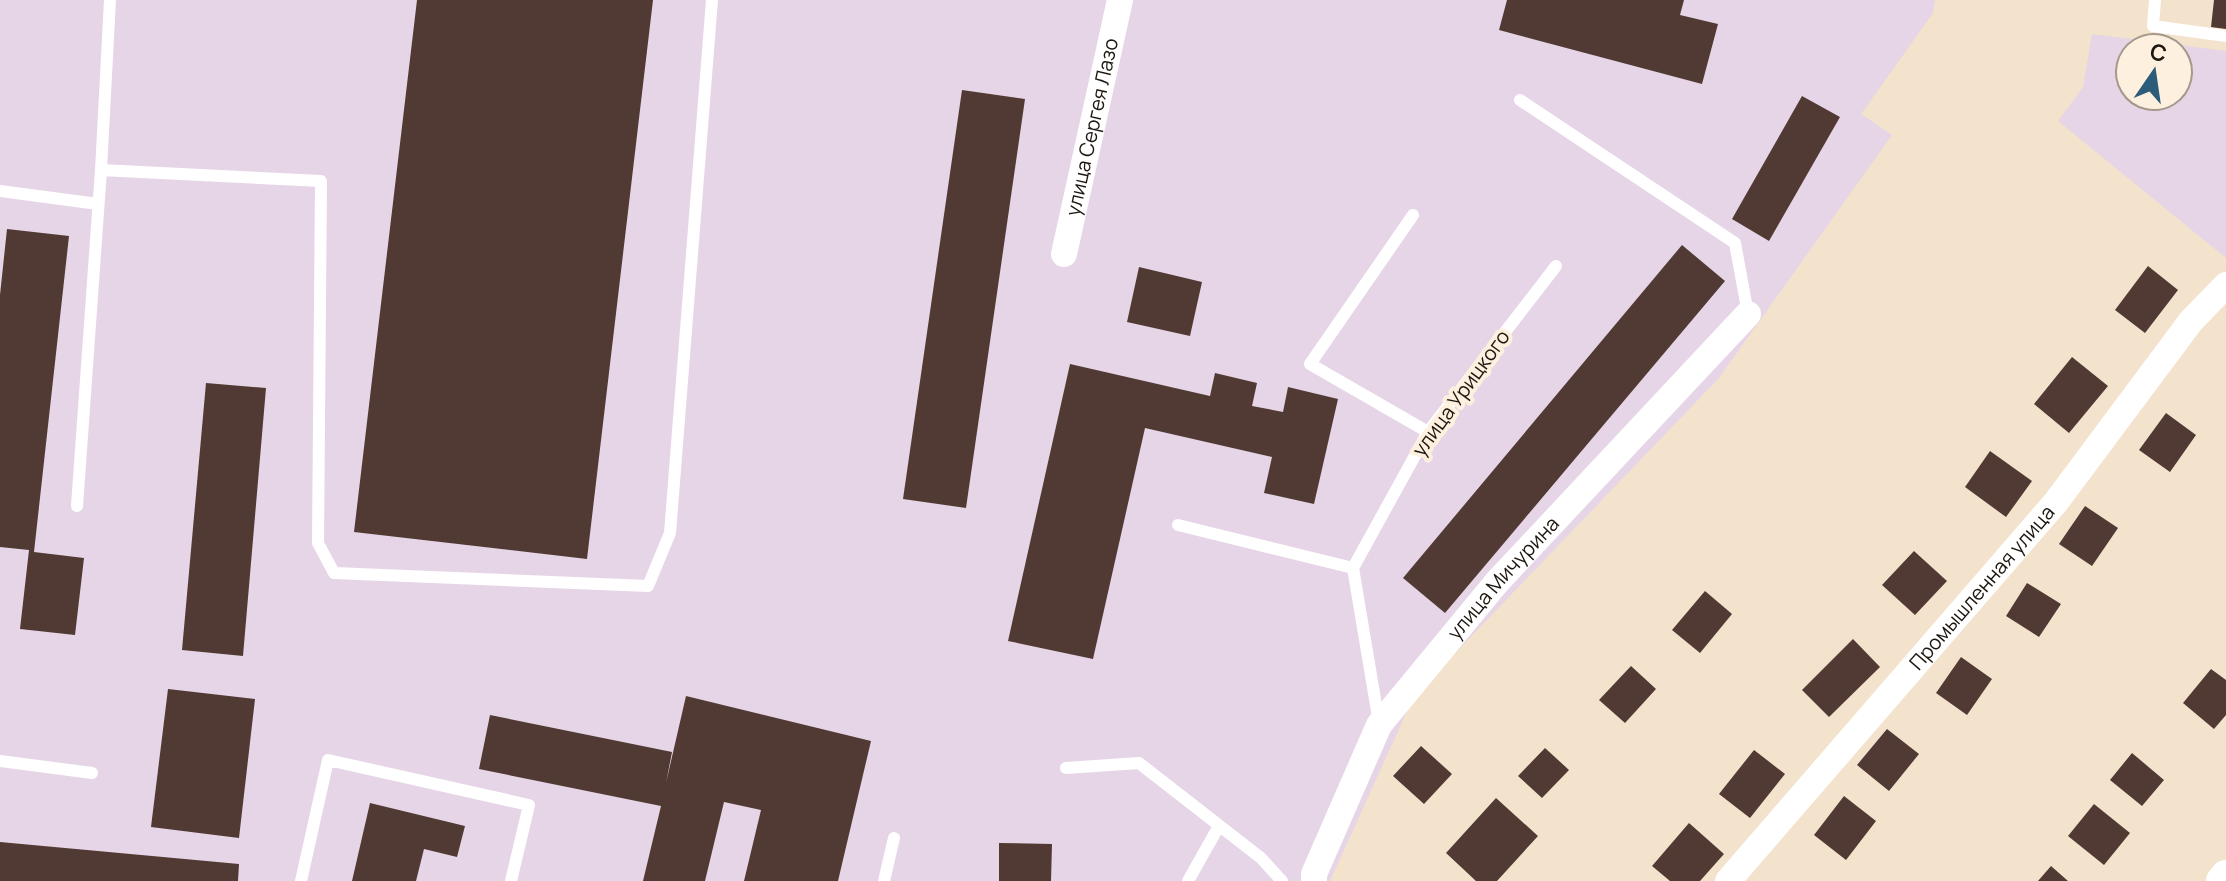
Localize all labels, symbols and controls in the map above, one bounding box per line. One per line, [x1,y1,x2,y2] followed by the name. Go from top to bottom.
[2114,32,2194,112] north arrow
[1059,35,1124,218] street label: улица Сергея Лазо
[2147,36,2170,69] text: С
[1406,324,1516,461] street label: улица Урицкого
[1903,499,2060,675] street label: Промышленная улица
[1441,510,1565,645] street label: улица Мичурина

